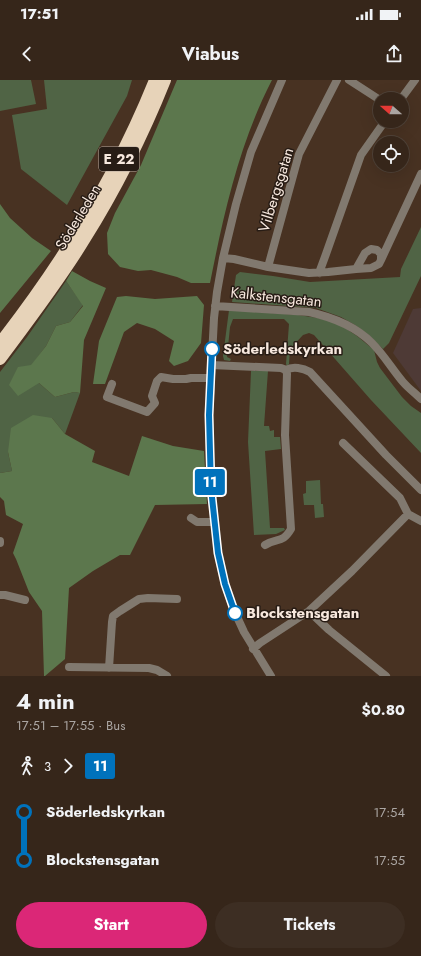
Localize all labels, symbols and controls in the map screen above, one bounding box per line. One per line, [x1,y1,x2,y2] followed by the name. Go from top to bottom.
[20,3,59,25] text: 17:51
[182,41,239,67] text: Viabus
[16,43,38,65] icon: back
[383,43,405,65] icon: share
[373,92,409,128] north arrow
[373,92,409,172] map controls
[373,136,409,172] button: locate
[253,145,299,235] street label: Vilbergsgatan
[99,147,139,171] road number: E 22
[50,180,106,254] street label: Söderleden
[229,281,323,313] street label: Kalkstensgatan
[223,338,342,360] place label: Söderledskyrkan
[204,341,220,357] marker: Söderledskyrkan
[192,469,228,495] line badge: 11
[203,472,217,492] text: 11
[246,602,359,624] place label: Blockstensgatan
[227,605,243,621] marker: Blockstensgatan
[16,685,75,717] text: 4 min
[362,699,405,721] text: $0.80
[16,716,125,735] text: 17:51 – 17:55 · Bus
[16,755,38,777] icon: walk
[57,755,79,777] icon: forward
[93,756,107,776] text: 11
[44,757,51,776] text: 3
[46,801,165,823] text: Söderledskyrkan
[374,803,405,822] text: 17:54
[46,849,159,871] text: Blockstensgatan
[374,851,405,870] text: 17:55
[16,902,207,948] button: Start
[215,902,405,948] button: Tickets

